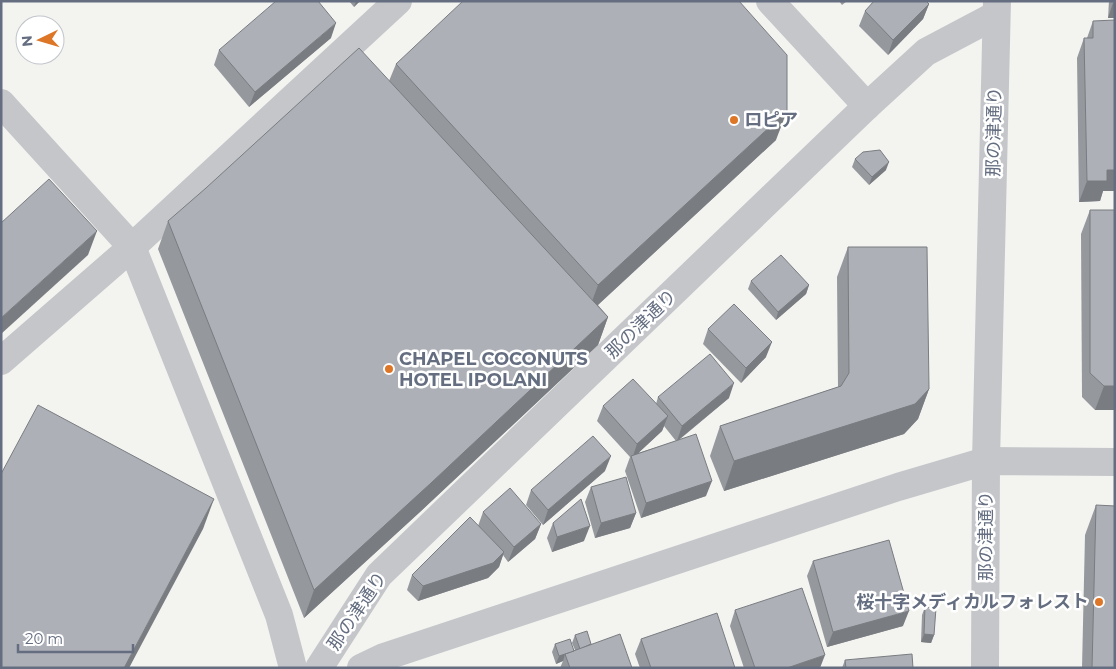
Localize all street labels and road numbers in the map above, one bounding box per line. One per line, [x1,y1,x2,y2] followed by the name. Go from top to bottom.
[982,87,1006,177] street label: 那の津通り
[601,285,681,363] street label: 那の津通り
[975,491,997,581] street label: 那の津通り
[323,568,391,654] street label: 那の津通り

